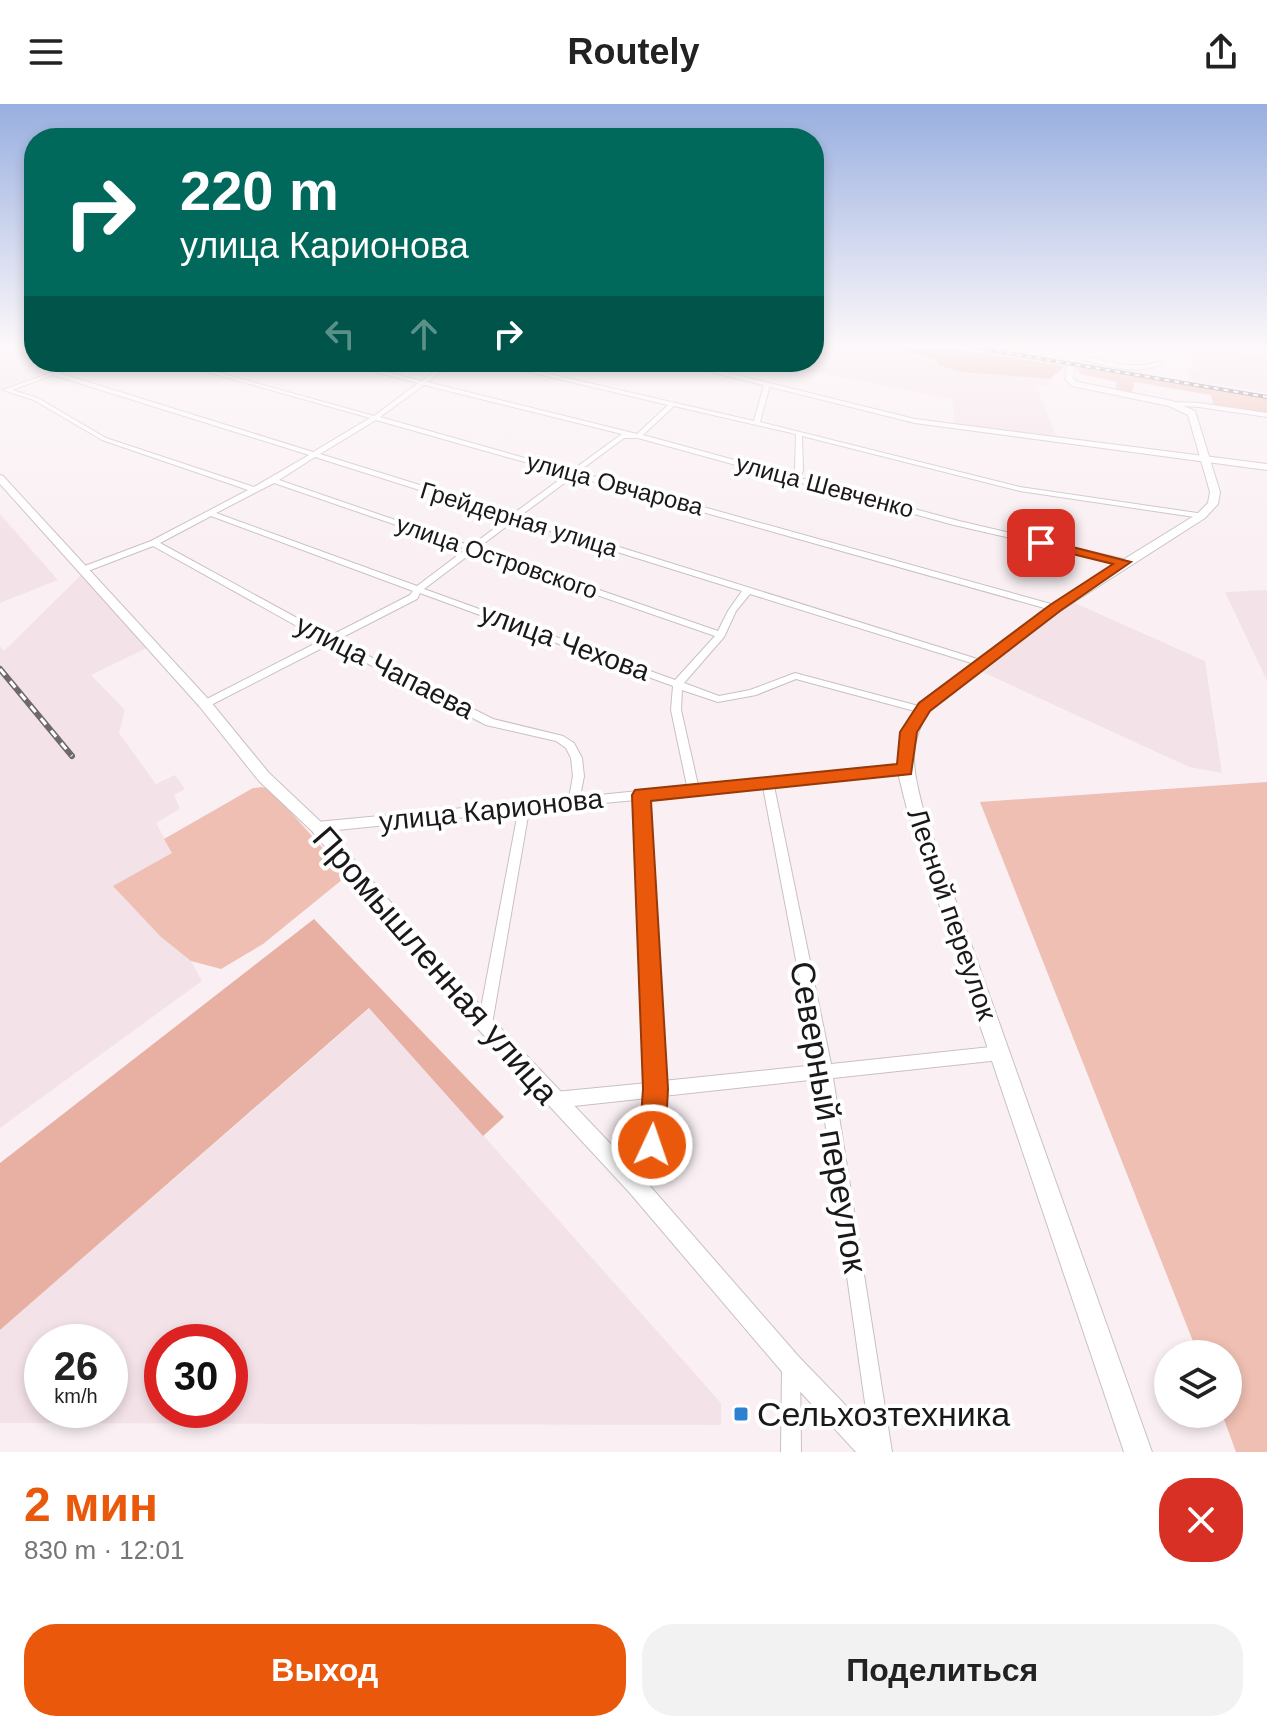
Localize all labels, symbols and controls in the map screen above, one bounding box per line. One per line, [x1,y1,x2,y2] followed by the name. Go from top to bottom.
[24,30,68,74] icon: menu
[1199,30,1243,74] icon: share
[567,31,700,72] text: Routely
[180,159,339,222] text: 220 m
[48,160,152,264] icon: right
[180,225,469,266] text: улица Карионова
[318,312,362,356] icon: left
[402,312,446,356] icon: ahead
[486,312,530,356] icon: right
[524,447,707,521] street label: улица Овчарова
[733,449,917,523] street label: улица Шевченко
[417,476,621,562] street label: Грейдерная улица
[1007,509,1075,577] pin
[393,510,601,604] street label: улица Островского
[1019,521,1063,565] icon: arrive
[476,597,654,687] street label: улица Чехова
[291,609,479,725] street label: улица Чапаева
[378,783,605,837] street label: улица Карионова
[901,804,1003,1025] street label: Лесной переулок
[306,819,566,1111] street label: Промышленная улица
[783,958,875,1277] street label: Северный переулок
[610,1103,694,1187] position arrow
[144,1324,248,1428] speed limit sign: 30
[1154,1340,1242,1428] map controls
[1154,1340,1242,1428] button: layers
[54,1344,98,1388] text: 26
[54,1385,98,1407] text: km/h
[757,1395,1010,1433] place label: Сельхозтехника
[732,1405,750,1423] marker: Сельхозтехника
[24,1478,158,1531] text: 2 мин
[1159,1478,1243,1562] button: close
[24,1535,184,1565] text: 830 m · 12:01
[24,1624,626,1716] button: Выход
[642,1624,1243,1716] button: Поделиться

